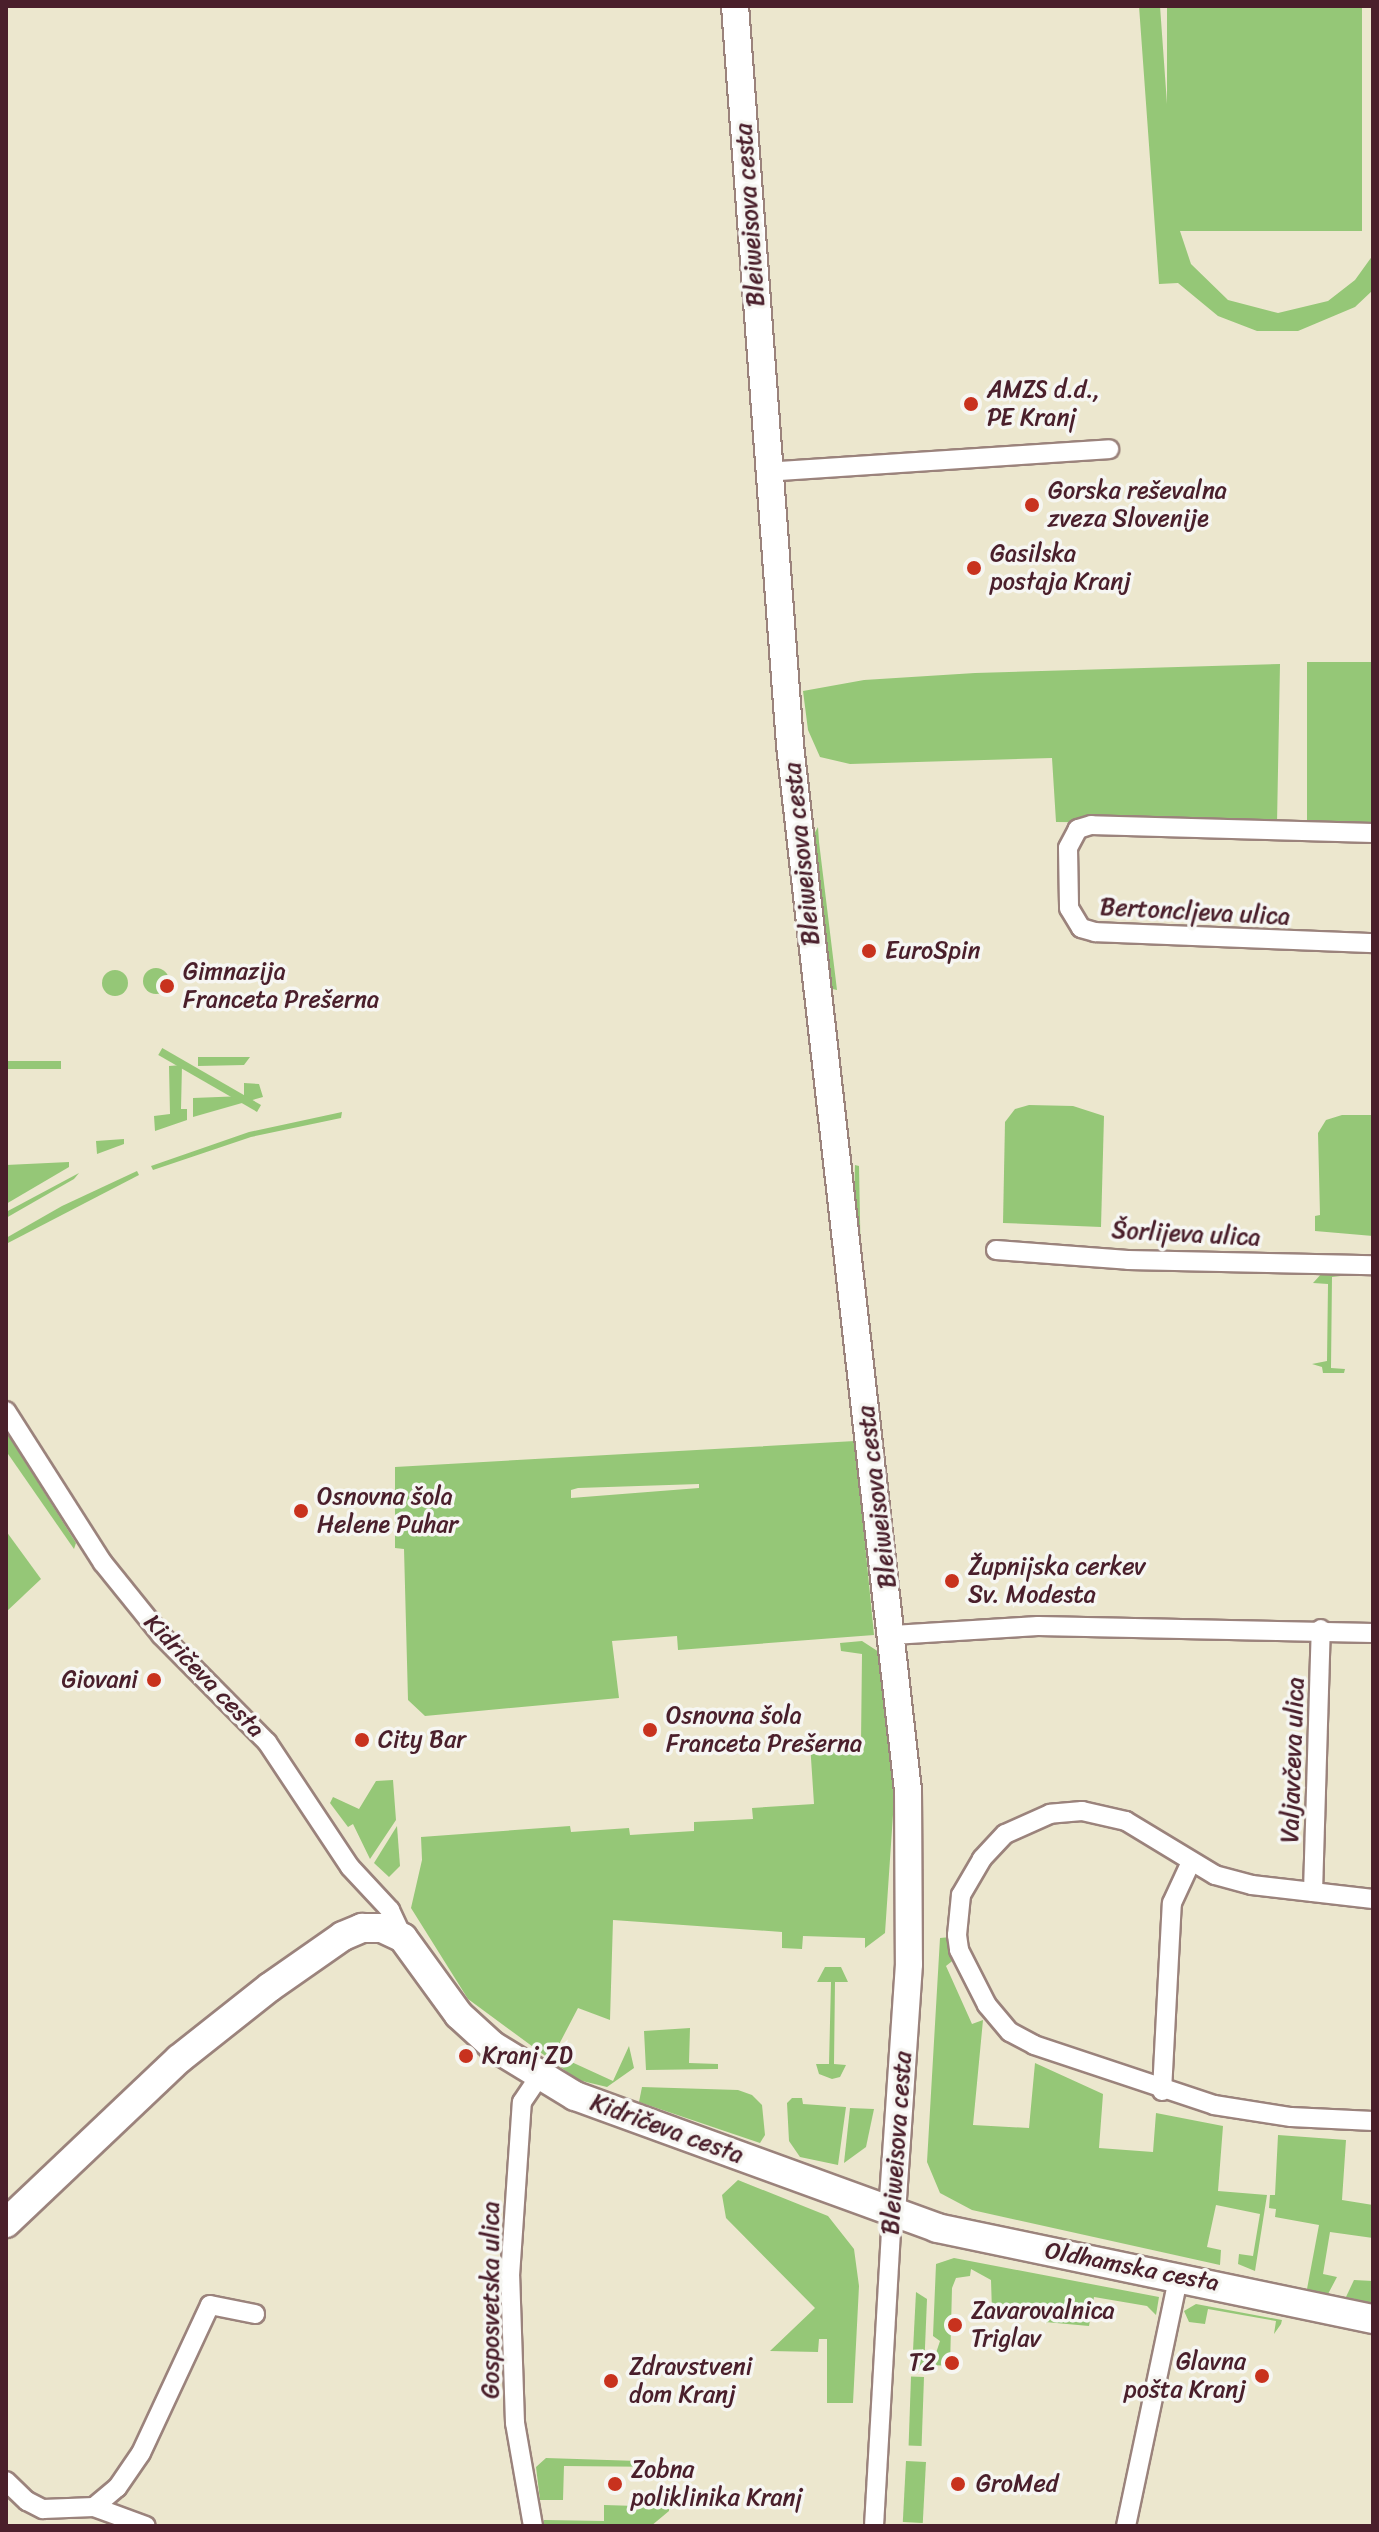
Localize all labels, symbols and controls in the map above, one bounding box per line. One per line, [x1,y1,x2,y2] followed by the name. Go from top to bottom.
[729,122,771,308] street label: Bleiweisova cesta
[987,376,1100,432] place label: AMZS d.d., PE Kranj
[962,395,980,413] marker: AMZS d.d., PE Kranj
[1048,477,1228,533] place label: Gorska reševalna zveza Slovenije
[1023,496,1041,514] marker: Gorska reševalna zveza Slovenije
[990,540,1130,596] place label: Gasilska postaja Kranj
[965,559,983,577] marker: Gasilska postaja Kranj
[778,761,826,947] street label: Bleiweisova cesta
[1099,893,1291,931] street label: Bertoncljeva ulica
[885,937,981,965] place label: EuroSpin
[860,942,878,960] marker: EuroSpin
[183,958,379,1014] place label: Gimnazija Franceta Prešerna
[158,977,176,995] marker: Gimnazija Franceta Prešerna
[1111,1216,1261,1252] street label: Šorlijeva ulica
[851,1404,903,1590] street label: Bleiweisova cesta
[317,1483,458,1539] place label: Osnovna šola Helene Puhar
[292,1502,310,1520] marker: Osnovna šola Helene Puhar
[968,1553,1146,1609] place label: Župnijska cerkev Sv. Modesta
[943,1572,961,1590] marker: Župnijska cerkev Sv. Modesta
[138,1608,270,1744] street label: Kidričeva cesta
[61,1666,138,1694] place label: Giovani
[145,1671,163,1689] marker: Giovani
[1276,1677,1310,1843] street label: Valjavčeva ulica
[666,1702,862,1758] place label: Osnovna šola Franceta Prešerna
[641,1721,659,1739] marker: Osnovna šola Franceta Prešerna
[378,1726,466,1754] place label: City Bar
[353,1731,371,1749] marker: City Bar
[482,2042,573,2070] place label: Kranj ZD
[457,2047,475,2065] marker: Kranj ZD
[876,2050,918,2236] street label: Bleiweisova cesta
[587,2088,747,2170] street label: Kidričeva cesta
[477,2201,505,2399] street label: Gosposvetska ulica
[1042,2236,1222,2298] street label: Oldhamska cesta
[971,2297,1115,2353] place label: Zavarovalnica Triglav
[946,2316,964,2334] marker: Zavarovalnica Triglav
[1125,2348,1246,2404] place label: Glavna pošta Kranj
[909,2349,936,2377] place label: T2
[629,2353,752,2409] place label: Zdravstveni dom Kranj
[943,2354,961,2372] marker: T2
[1253,2367,1271,2385] marker: Glavna pošta Kranj
[600,2370,622,2392] marker: Zdravstveni dom Kranj
[631,2456,803,2512] place label: Zobna poliklinika Kranj
[976,2470,1058,2498] place label: GroMed
[947,2473,969,2495] marker: GroMed
[606,2475,624,2493] marker: Zobna poliklinika Kranj

